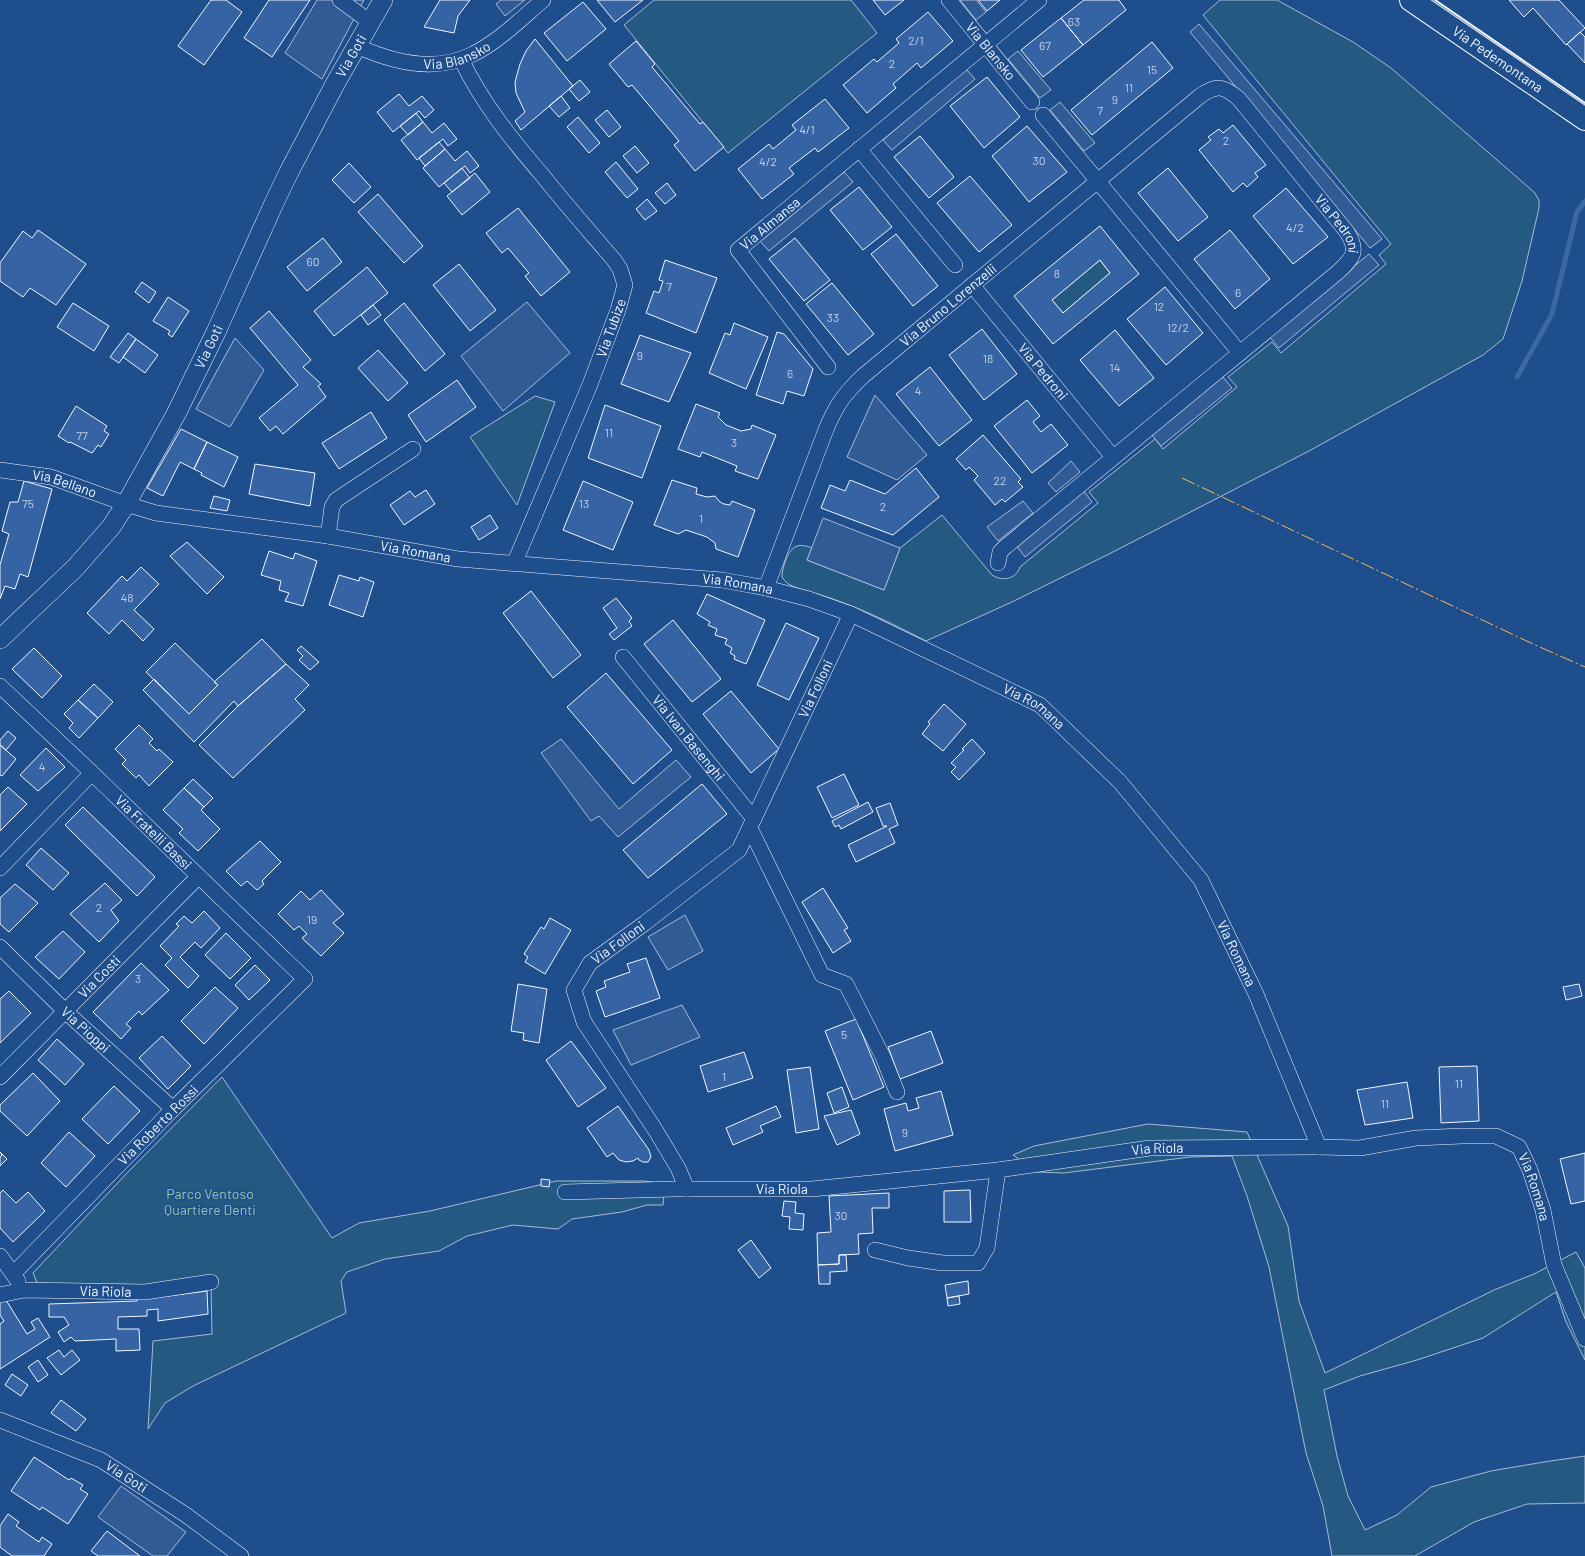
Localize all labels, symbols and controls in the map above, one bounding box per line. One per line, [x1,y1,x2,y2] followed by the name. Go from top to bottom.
[1068,14,1080,28] house number: 63
[962,19,1020,83] street label: Via Blansko
[1449,22,1547,96] street label: Via Pedemontana
[332,31,370,80] street label: Via Goti
[908,33,924,47] house number: 2/1
[423,37,493,72] street label: Via Blansko
[1039,38,1051,52] house number: 67
[889,56,895,70] house number: 2
[1147,62,1157,76] house number: 15
[1125,80,1133,94] house number: 11
[1112,92,1118,106] house number: 9
[1097,103,1103,117] house number: 7
[799,122,815,136] house number: 4/1
[1223,133,1229,147] house number: 2
[1033,153,1045,167] house number: 30
[759,154,777,168] house number: 4/2
[1312,191,1363,255] street label: Via Pedroni
[736,193,803,253] street label: Via Almansa
[1286,220,1304,234] house number: 4/2
[307,254,319,268] house number: 60
[896,260,1000,350] street label: Via Bruno Lorenzelli
[1054,266,1060,280] house number: 8
[666,279,672,293] house number: 7
[1235,285,1241,299] house number: 6
[592,296,629,360] street label: Via Tubize
[1154,299,1164,313] house number: 12
[827,310,839,324] house number: 33
[1167,320,1189,334] house number: 12/2
[190,322,226,371] street label: Via Goti
[1015,339,1072,403] street label: Via Pedroni
[637,348,643,362] house number: 9
[983,351,993,365] house number: 18
[1110,360,1120,374] house number: 14
[787,366,793,380] house number: 6
[915,383,921,397] house number: 4
[605,425,613,439] house number: 11
[76,428,88,442] house number: 77
[731,435,737,449] house number: 3
[31,466,99,501] street label: Via Bellano
[994,473,1006,487] house number: 22
[22,496,34,510] house number: 75
[579,496,589,510] house number: 13
[880,499,886,513] house number: 2
[699,511,703,525] house number: 1
[379,536,452,566] street label: Via Romana
[702,569,775,598] street label: Via Romana
[121,590,133,604] house number: 48
[794,657,836,720] street label: Via Folloni
[1000,680,1069,732] street label: Via Romana
[649,691,729,784] street label: Via Ivan Basenghi
[39,759,45,773] house number: 4
[112,791,195,873] street label: Via Fratelli Bassi
[96,900,102,914] house number: 2
[307,912,317,926] house number: 19
[588,917,648,967] street label: Via Folloni
[1214,917,1260,989] street label: Via Romana
[74,952,124,1001] street label: Via Costi
[135,971,141,985] house number: 3
[58,1003,114,1056] street label: Via Pioppi
[841,1027,847,1041] house number: 5
[722,1069,726,1083] house number: 1
[1455,1076,1463,1090] house number: 11
[114,1081,201,1168] street label: Via Roberto Rossi
[1381,1096,1389,1110] house number: 11
[902,1125,908,1139] house number: 9
[1130,1139,1183,1159] street label: Via Riola
[1515,1150,1554,1222] street label: Via Romana
[756,1180,808,1197] street label: Via Riola
[164,1185,256,1218] park label: Parco Ventoso Quartiere Denti
[835,1208,847,1222] house number: 30
[79,1282,132,1300] street label: Via Riola
[103,1456,151,1496] street label: Via Goti

